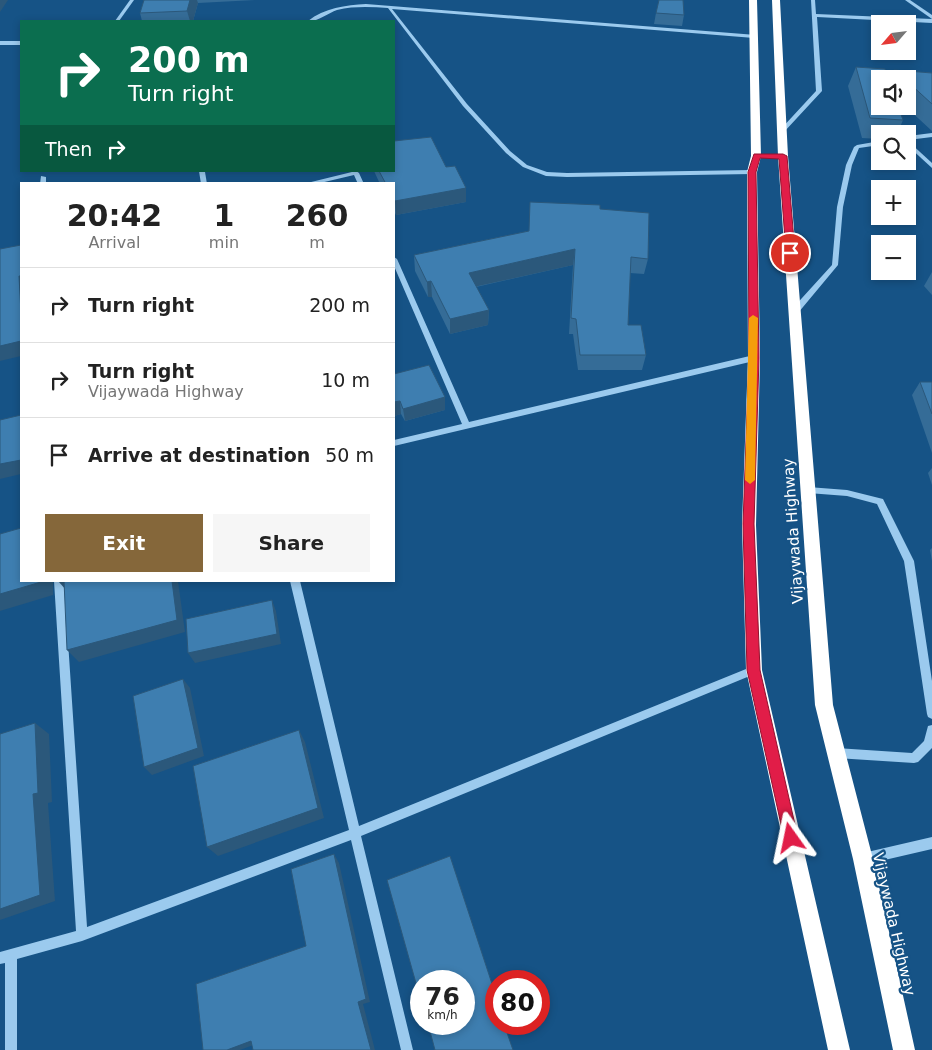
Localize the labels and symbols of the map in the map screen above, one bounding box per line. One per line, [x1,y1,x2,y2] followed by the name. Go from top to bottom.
[871,15,916,60] north arrow
[769,232,811,274] pin
[779,457,807,604] street label: Vijaywada Highway
[764,811,816,863] position arrow
[869,851,919,997] street label: Vijaywada Highway
[485,970,550,1035] speed limit sign: 80

